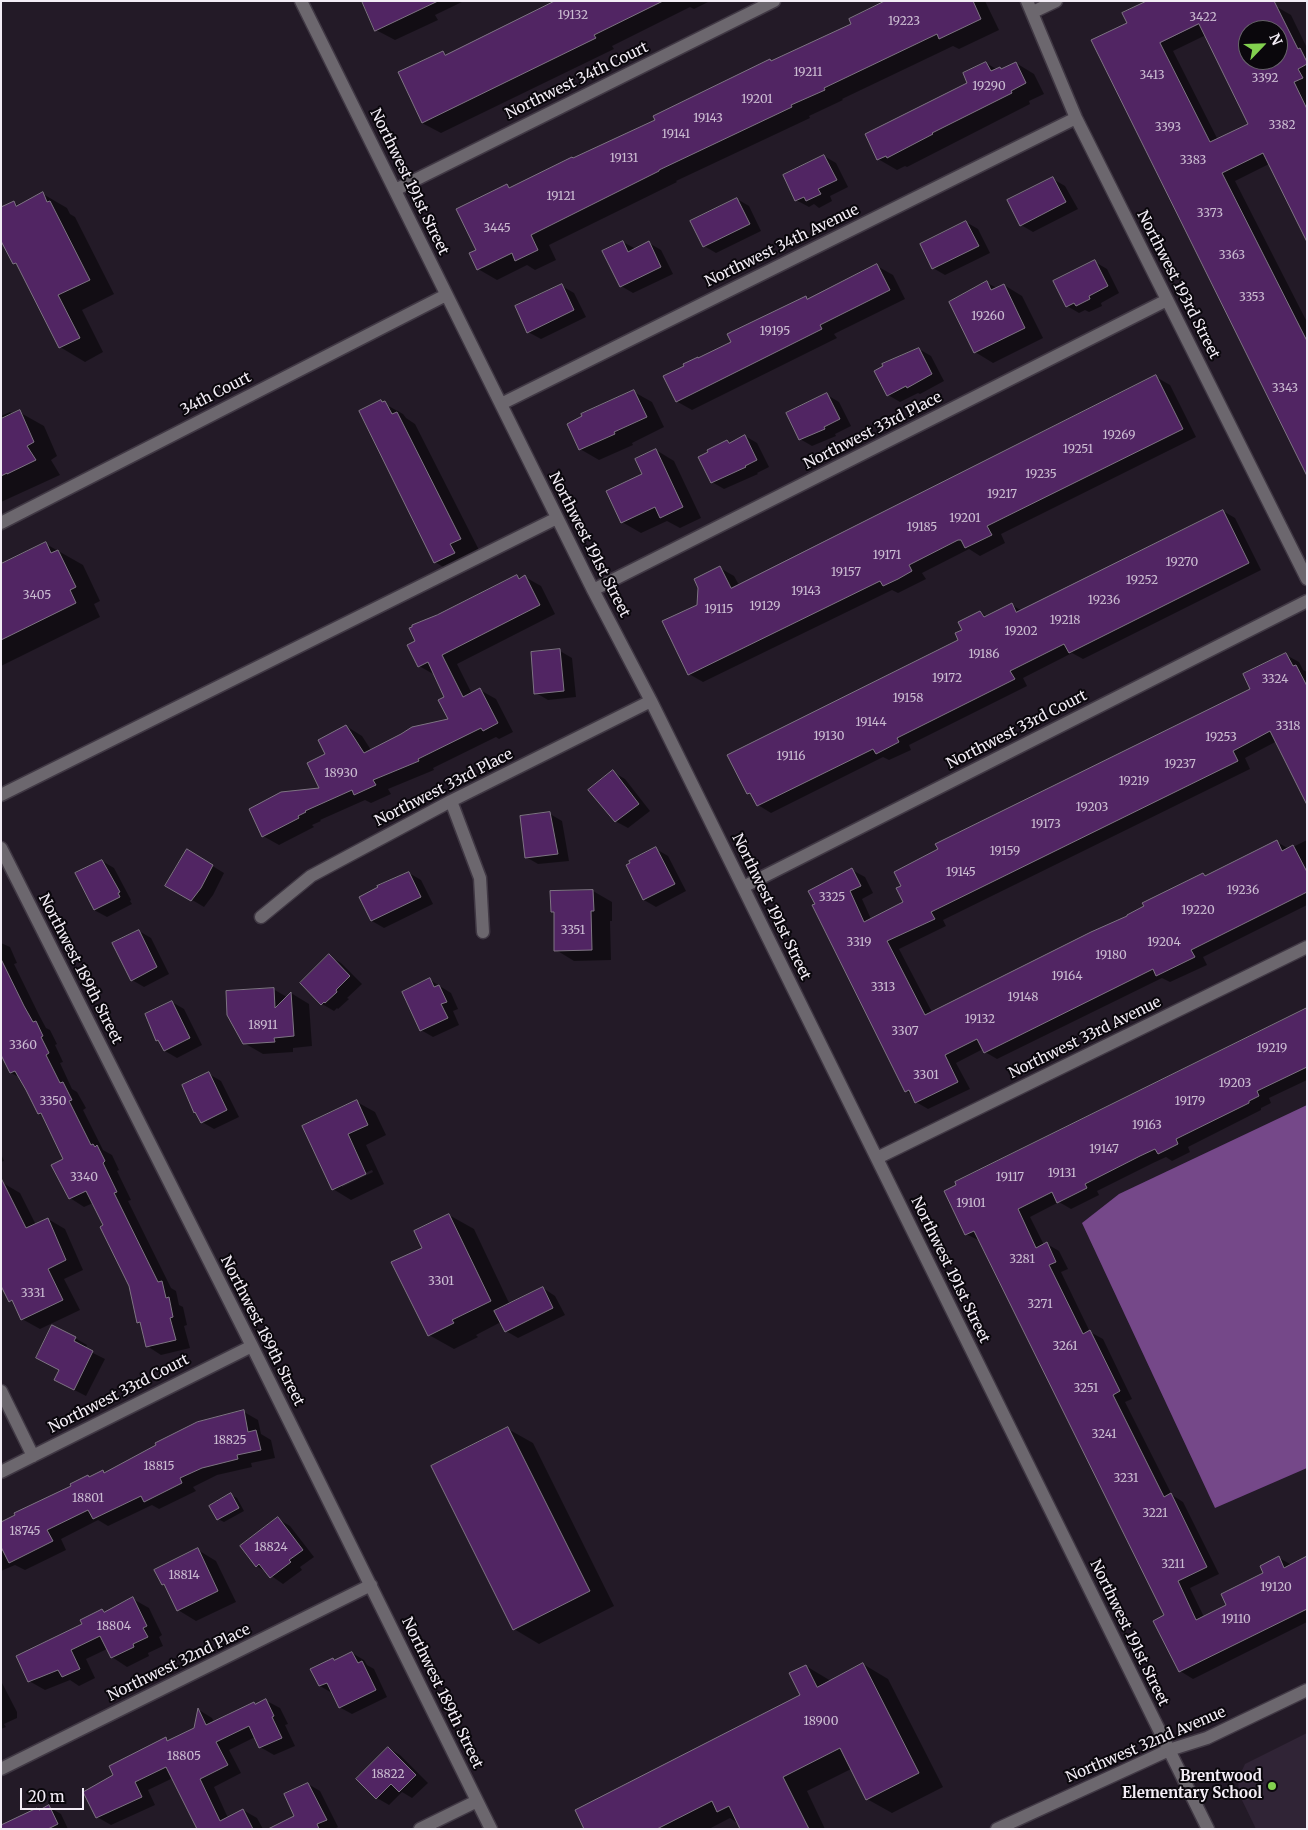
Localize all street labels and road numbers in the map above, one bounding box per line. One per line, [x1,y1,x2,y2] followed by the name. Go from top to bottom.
[503,39,651,123] street label: Northwest 34th Court
[366,106,452,258] street label: Northwest 191st Street
[702,201,862,291] street label: Northwest 34th Avenue
[1133,208,1223,362] street label: Northwest 193rd Street
[178,369,254,419] street label: 34th Court
[801,388,945,474] street label: Northwest 33rd Place
[545,469,633,621] street label: Northwest 191st Street
[944,687,1090,773] street label: Northwest 33rd Court
[372,745,516,831] street label: Northwest 33rd Place
[728,831,814,983] street label: Northwest 191st Street
[34,891,126,1047] street label: Northwest 189th Street
[1006,993,1164,1083] street label: Northwest 33rd Avenue
[907,1194,993,1346] street label: Northwest 191st Street
[216,1253,308,1409] street label: Northwest 189th Street
[46,1351,192,1437] street label: Northwest 33rd Court
[1086,1557,1172,1709] street label: Northwest 191st Street
[398,1614,486,1772] street label: Northwest 189th Street
[105,1621,253,1705] street label: Northwest 32nd Place
[1063,1703,1229,1787] street label: Northwest 32nd Avenue

